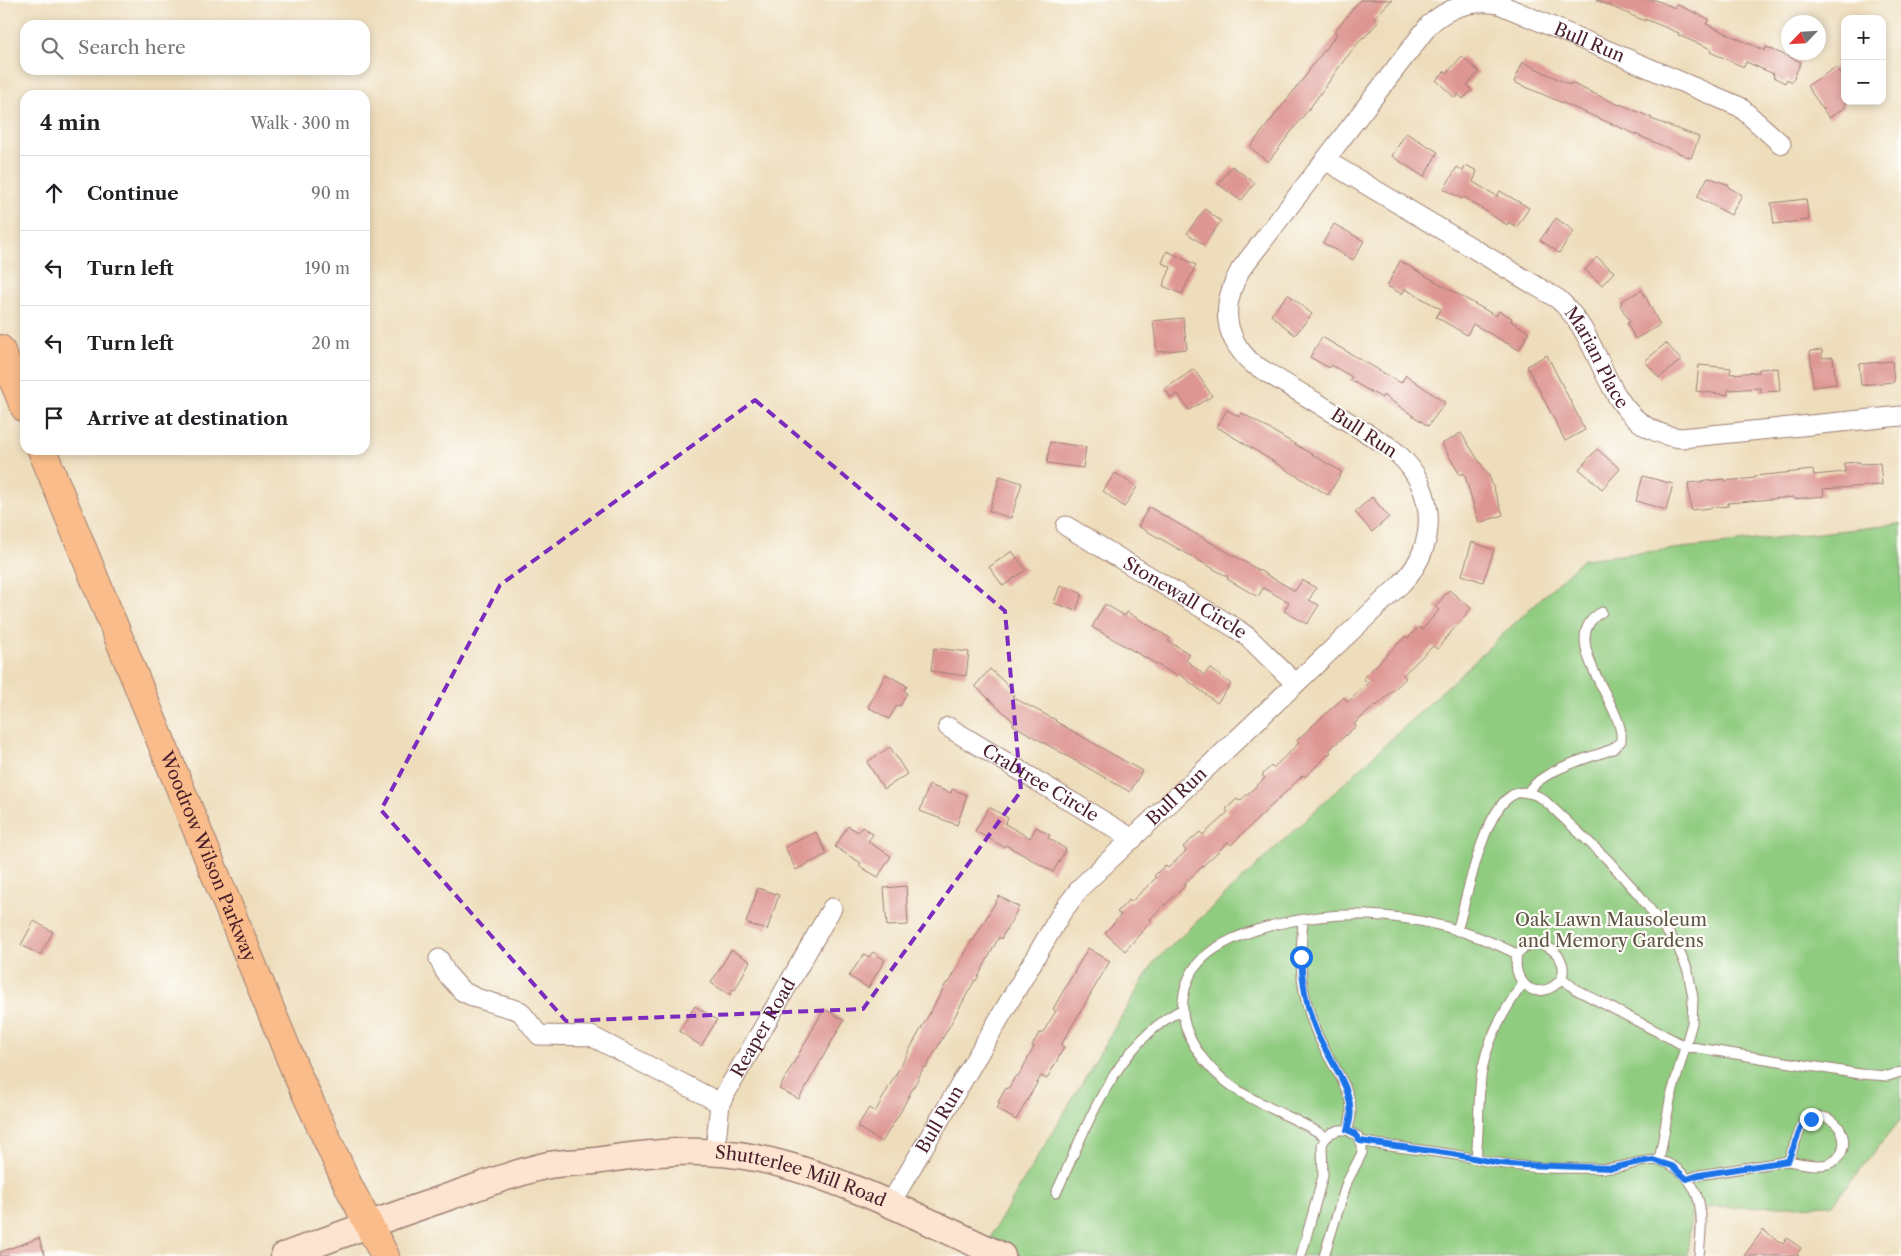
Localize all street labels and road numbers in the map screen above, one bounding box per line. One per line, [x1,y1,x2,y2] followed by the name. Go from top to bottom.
[1551,18,1628,67] street label: Bull Run
[1560,302,1633,413] street label: Marian Place
[1327,403,1401,463] street label: Bull Run
[1119,552,1251,644] street label: Stonewall Circle
[978,739,1103,827] street label: Crabtree Circle
[155,747,261,966] street label: Woodrow Wilson Parkway
[1142,763,1211,830] street label: Bull Run
[726,974,800,1081] street label: Reaper Road
[911,1082,968,1157] street label: Bull Run
[714,1141,889,1212] street label: Shutterlee Mill Road

